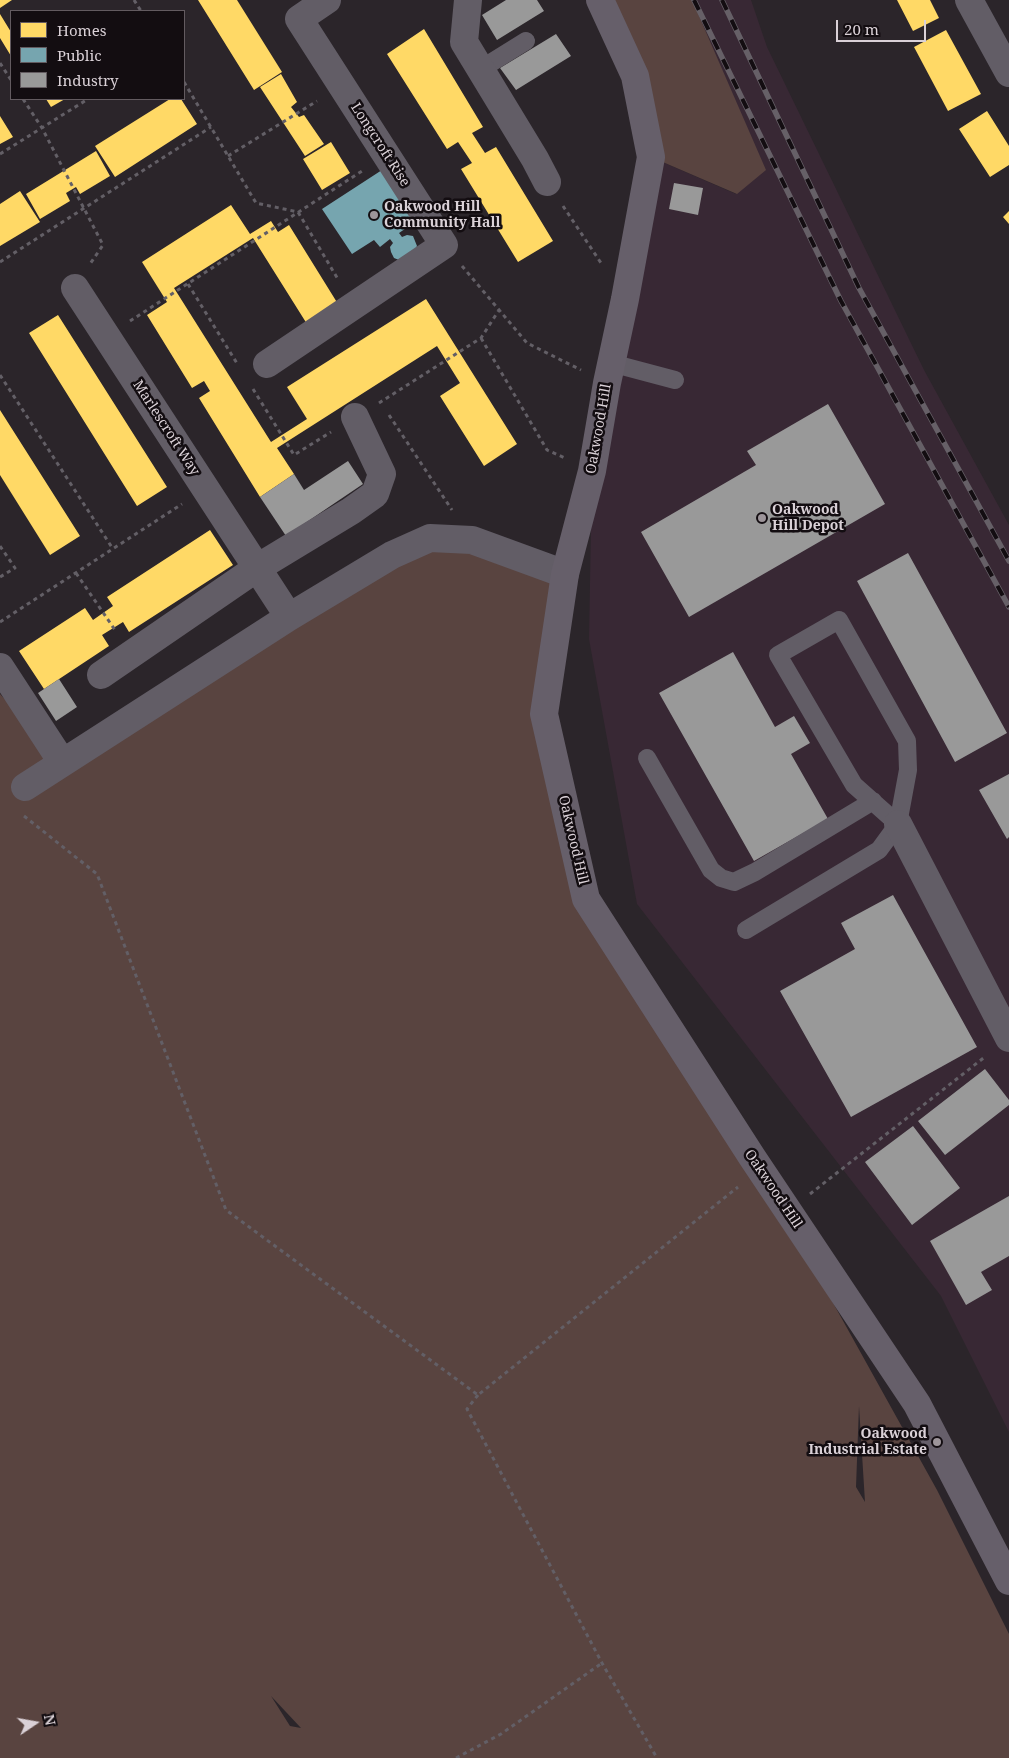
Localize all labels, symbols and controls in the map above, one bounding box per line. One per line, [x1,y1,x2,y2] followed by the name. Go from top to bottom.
[10,10,185,100] legend
[839,10,929,42] scale bar
[844,19,879,39] text: 20 m
[57,20,107,40] text: Homes
[57,45,102,65] text: Public
[57,70,119,90] text: Industry
[347,100,413,190] street label: Longcroft Rise
[384,199,500,232] place label: Oakwood Hill Community Hall
[368,209,380,221] marker: Oakwood Hill Community Hall
[129,377,203,479] street label: Marlescroft Way
[583,383,615,475] street label: Oakwood Hill
[772,502,844,534] place label: Oakwood Hill Depot
[756,512,768,524] marker: Oakwood Hill Depot
[555,794,591,886] street label: Oakwood Hill
[741,1147,805,1231] street label: Oakwood Hill
[808,1426,927,1458] place label: Oakwood Industrial Estate
[931,1436,943,1448] marker: Oakwood Industrial Estate
[10,1698,60,1748] north arrow
[40,1712,61,1727] text: N

